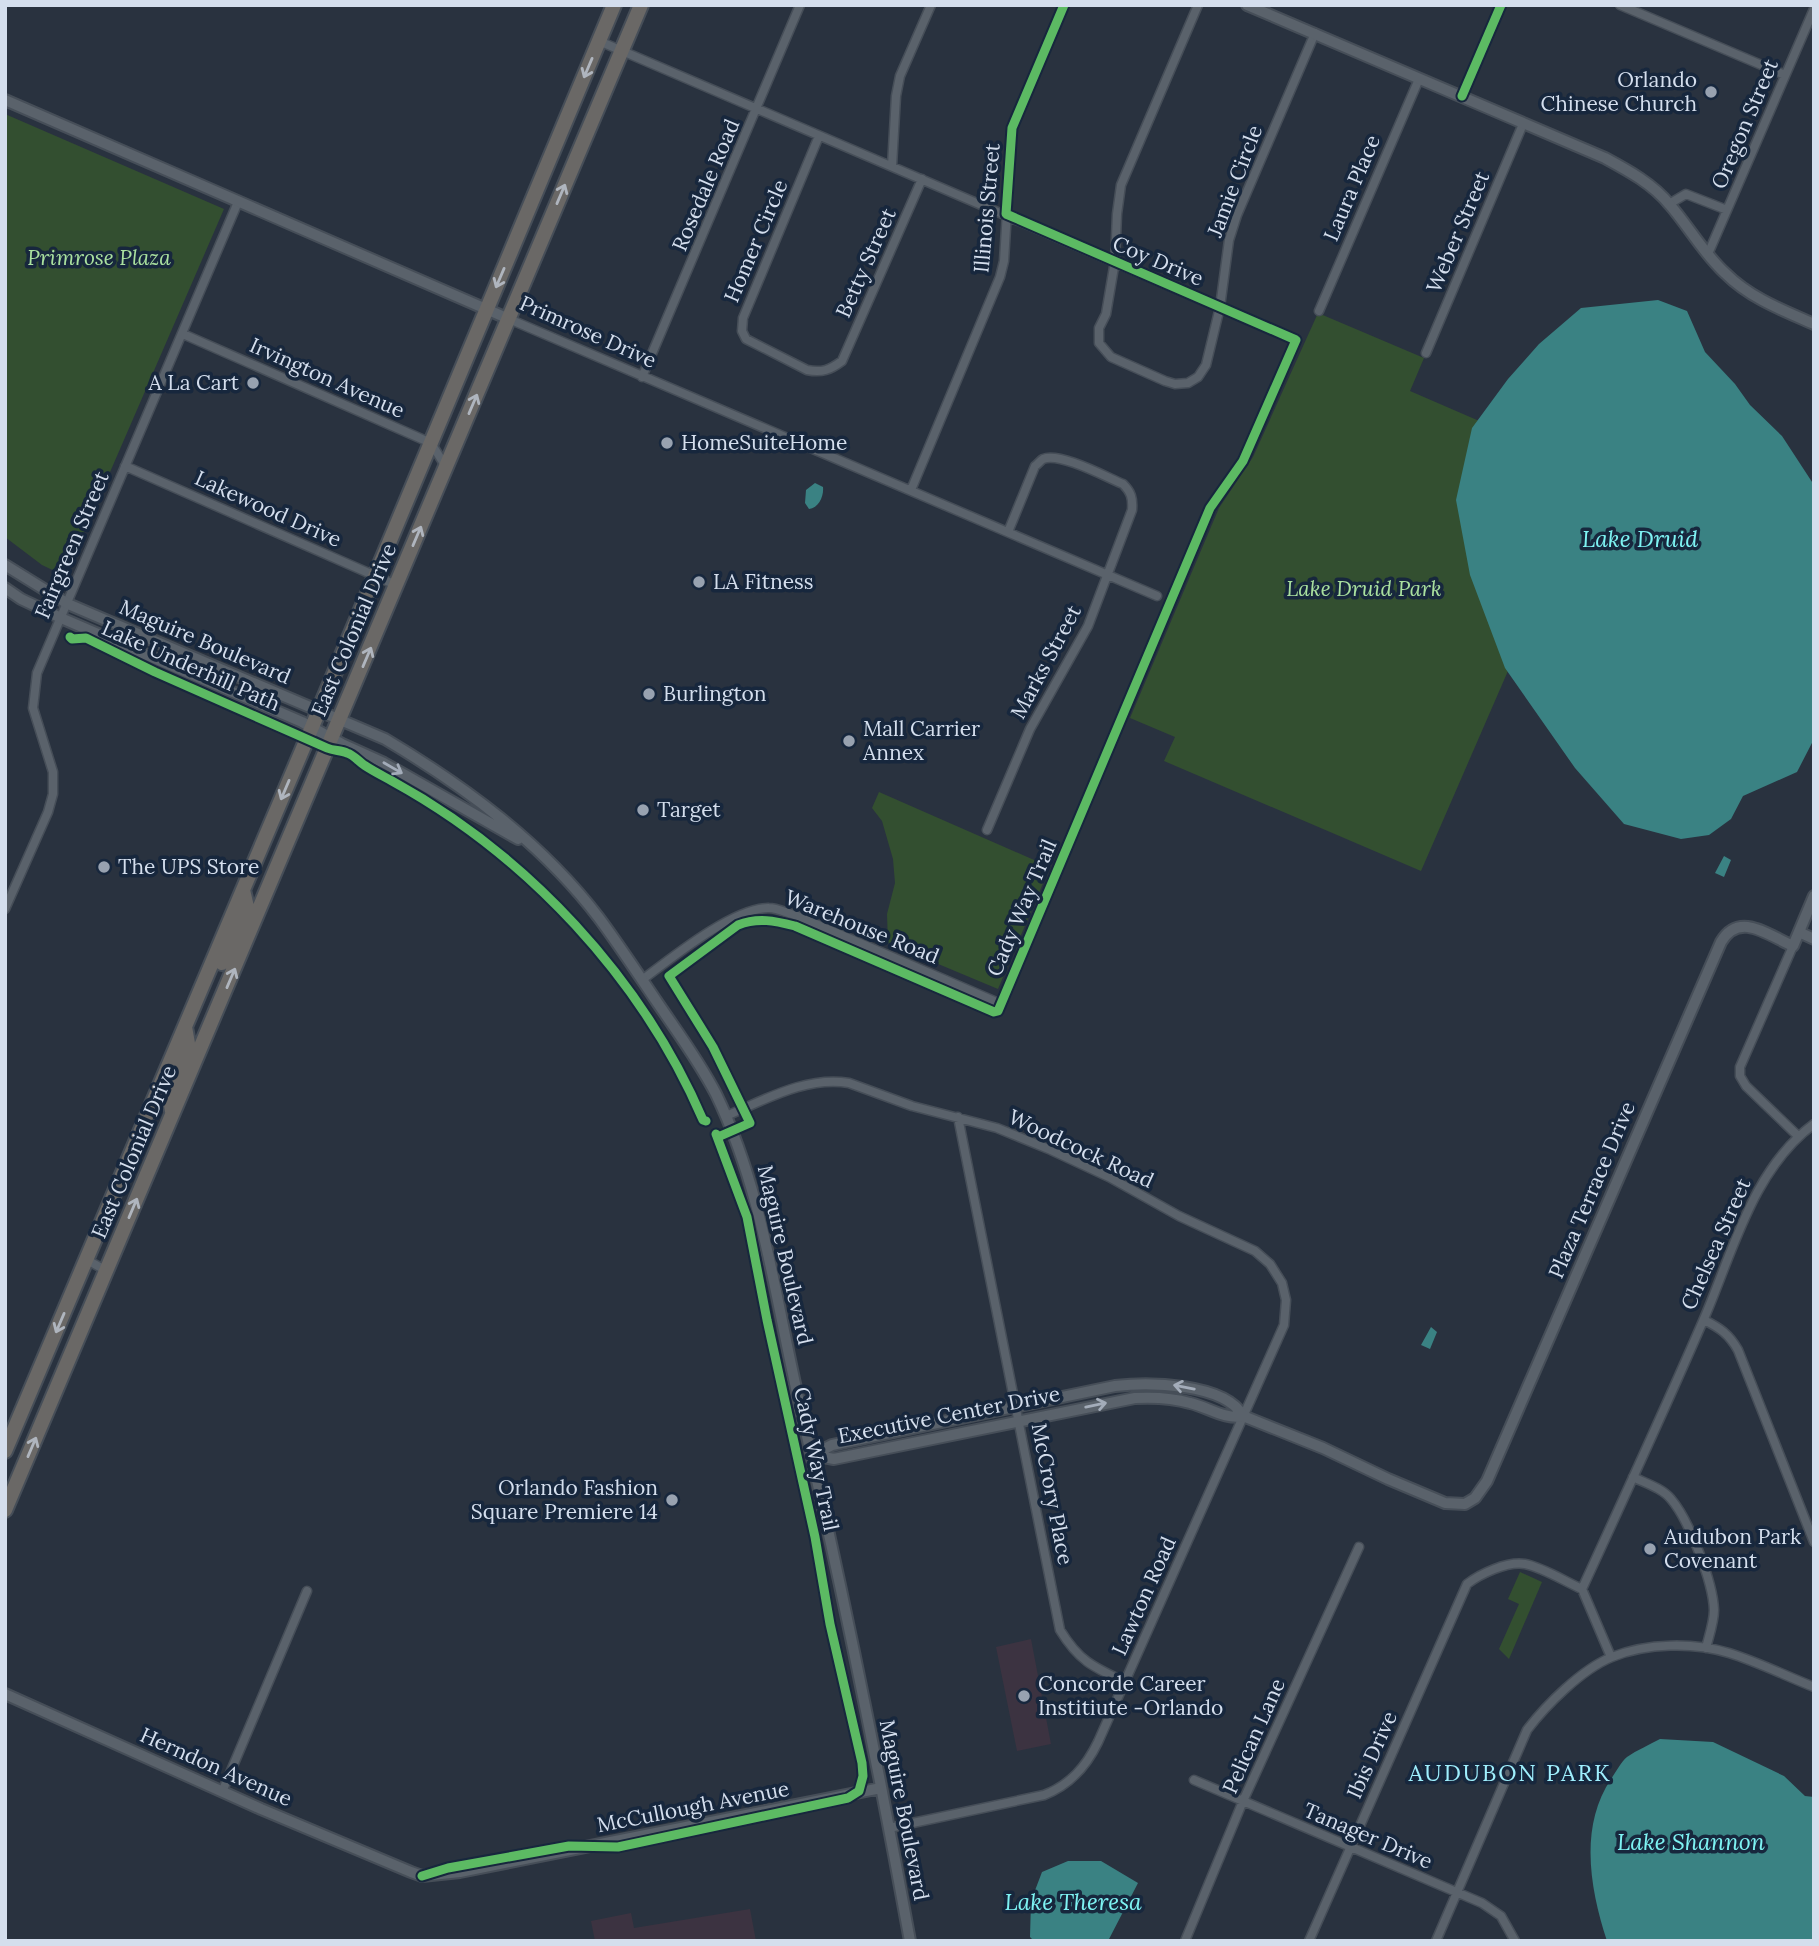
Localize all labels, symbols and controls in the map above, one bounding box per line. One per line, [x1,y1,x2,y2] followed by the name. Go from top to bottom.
[1705,54,1784,193] street label: Oregon Street
[580,57,593,79] one-way arrow
[1541,66,1697,117] place label: Orlando Chinese Church
[1703,84,1719,100] marker: Orlando Chinese Church
[666,115,746,255] street label: Rosedale Road
[1200,121,1268,242] street label: Jamie Circle
[1317,131,1386,245] street label: Laura Place
[967,141,1006,274] street label: Illinois Street
[1420,166,1496,297] street label: Weber Street
[718,175,794,306] street label: Homer Circle
[556,184,569,206] one-way arrow
[829,203,902,322] street label: Betty Street
[1109,229,1208,292] street label: Coy Drive
[27,244,171,271] park label: Primrose Plaza
[493,267,506,288] one-way arrow
[516,289,661,374] street label: Primrose Drive
[245,331,409,424] street label: Irvington Avenue
[147,369,240,396] place label: A La Cart
[245,375,261,391] marker: A La Cart
[467,393,480,415] one-way arrow
[681,429,847,456] place label: HomeSuiteHome
[659,435,675,451] marker: HomeSuiteHome
[191,464,346,553] street label: Lakewood Drive
[28,466,115,623] street label: Fairgreen Street
[1582,524,1698,553] water label: Lake Druid
[411,525,424,547] one-way arrow
[305,539,402,720] street label: East Colonial Drive
[713,568,814,595] place label: LA Fitness
[691,574,707,590] marker: LA Fitness
[1286,575,1442,602] park label: Lake Druid Park
[115,593,295,690] street label: Maguire Boulevard
[1004,599,1087,723] street label: Marks Street
[98,614,285,717] street label: Lake Underhill Path
[362,647,375,668] one-way arrow
[663,680,767,707] place label: Burlington
[641,686,657,702] marker: Burlington
[862,715,980,766] place label: Mall Carrier Annex
[841,733,857,749] marker: Mall Carrier Annex
[382,762,403,775] one-way arrow
[278,779,291,800] one-way arrow
[657,796,722,823] place label: Target
[635,802,651,818] marker: Target
[981,835,1063,980] street label: Cady Way Trail
[118,853,259,880] place label: The UPS Store
[96,859,112,875] marker: The UPS Store
[781,883,943,970] street label: Warehouse Road
[225,968,238,990] one-way arrow
[85,1061,182,1242] street label: East Colonial Drive
[1542,1097,1641,1282] street label: Plaza Terrace Drive
[1004,1103,1158,1194] street label: Woodcock Road
[752,1162,819,1347] street label: Maguire Boulevard
[1674,1173,1757,1314] street label: Chelsea Street
[127,1198,140,1220] one-way arrow
[53,1312,66,1334] one-way arrow
[836,1380,1062,1449] street label: Executive Center Drive
[1173,1380,1196,1394] one-way arrow
[788,1384,845,1533] street label: Cady Way Trail
[1084,1398,1107,1412] one-way arrow
[1026,1421,1079,1567] street label: McCrory Place
[26,1437,39,1459] one-way arrow
[471,1474,658,1525] place label: Orlando Fashion Square Premiere 14
[664,1492,680,1508] marker: Orlando Fashion Square Premiere 14
[1663,1523,1802,1574] place label: Audubon Park Covenant
[1105,1532,1182,1659] street label: Lawton Road
[1642,1541,1658,1557] marker: Audubon Park Covenant
[1038,1670,1223,1721] place label: Concorde Career Institiute -Orlando
[1216,1674,1291,1798] street label: Pelican Lane
[1016,1688,1032,1704] marker: Concorde Career Institiute -Orlando
[1340,1707,1403,1803] street label: Ibis Drive
[874,1717,935,1903] street label: Maguire Boulevard
[136,1721,296,1812] street label: Herndon Avenue
[1407,1758,1612,1787] district label: AUDUBON PARK
[595,1775,791,1838] street label: McCullough Avenue
[1300,1796,1437,1875] street label: Tanager Drive
[1617,1827,1765,1856] water label: Lake Shannon
[1004,1887,1142,1916] water label: Lake Theresa

